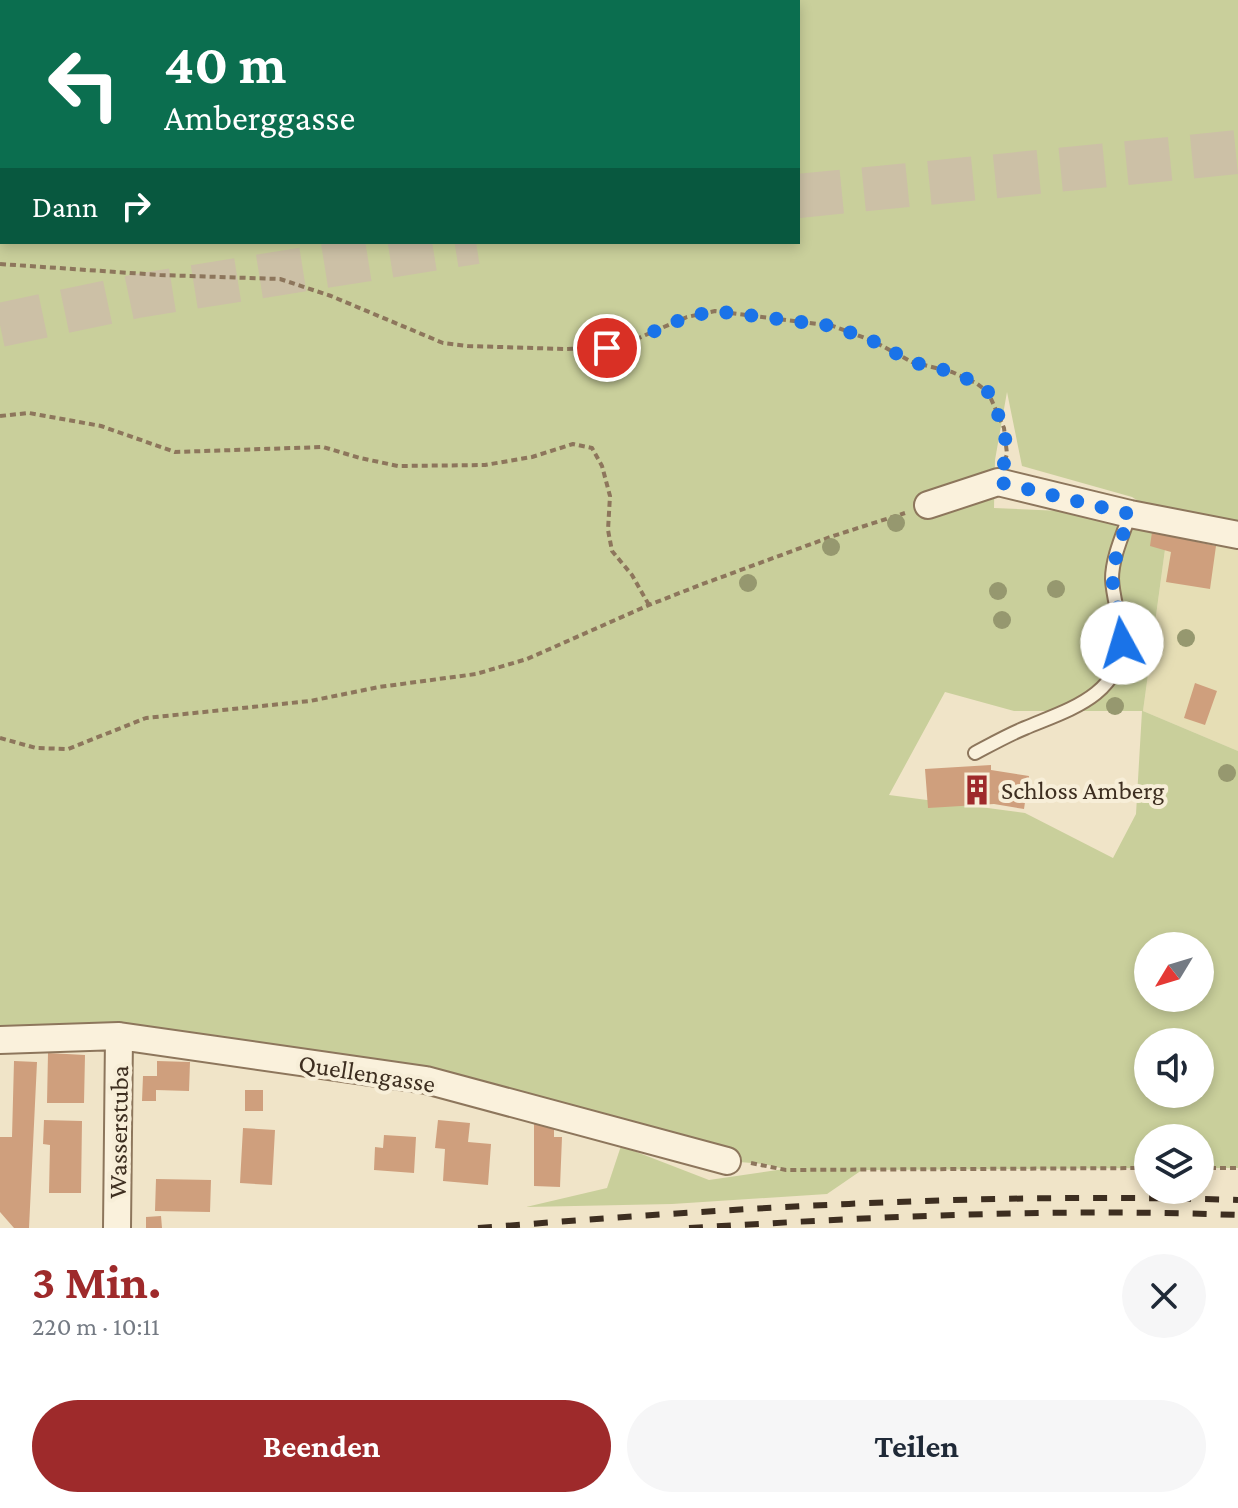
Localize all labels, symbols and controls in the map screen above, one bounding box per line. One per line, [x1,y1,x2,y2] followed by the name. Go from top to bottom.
[32,32,136,136] icon: left
[164,33,286,95] text: 40 m
[164,98,355,138] text: Amberggasse
[114,184,158,228] icon: right
[32,190,98,223] text: Dann
[573,314,641,382] pin
[585,326,629,370] icon: arrive
[1080,601,1164,685] position arrow
[960,773,994,807] building icon: Schloss Amberg
[1001,776,1165,805] place label: Schloss Amberg
[1134,932,1214,1012] north arrow
[1134,932,1214,1204] map controls
[1134,1028,1214,1108] button: sound
[297,1048,437,1099] street label: Quellengasse
[103,1065,134,1199] street label: Wasserstuba
[1134,1124,1214,1204] button: layers
[1122,1254,1206,1338] button: close
[32,1255,161,1308] text: 3 Min.
[32,1312,160,1341] text: 220 m · 10:11
[32,1400,611,1492] button: Beenden
[627,1400,1206,1492] button: Teilen

